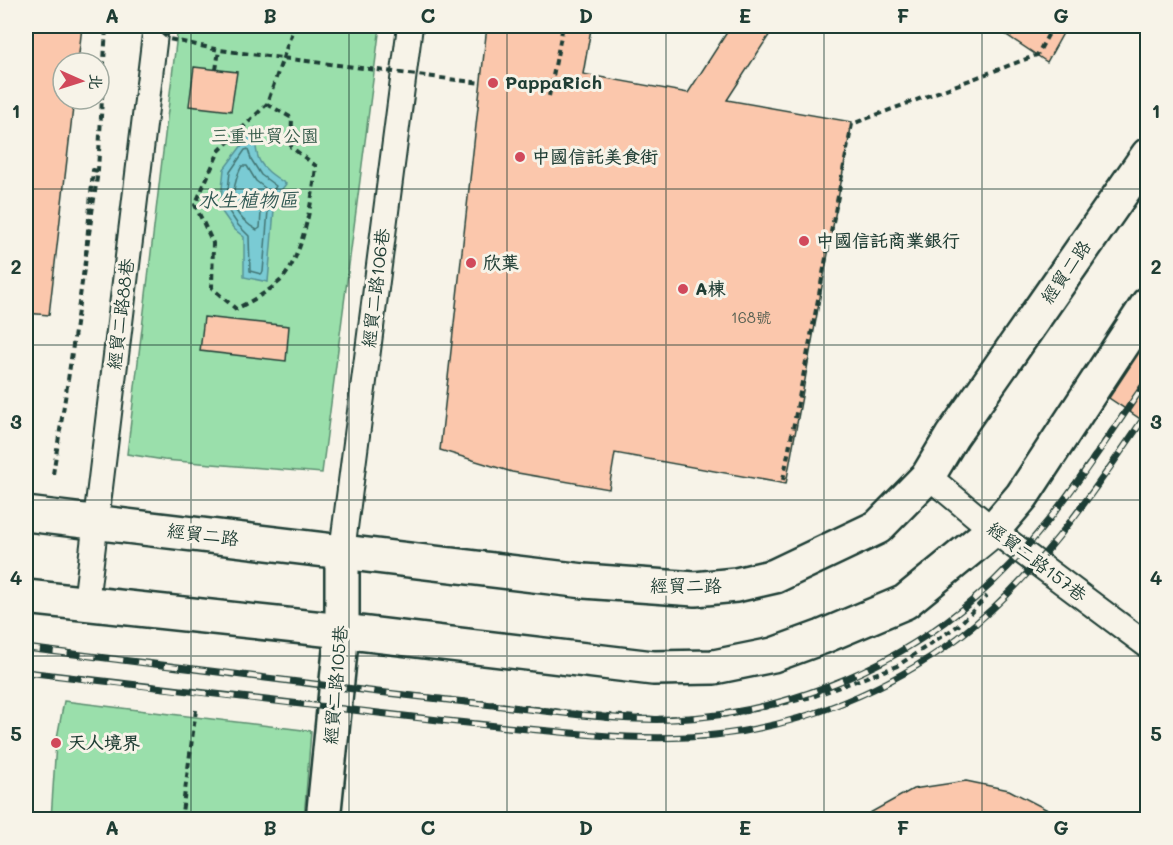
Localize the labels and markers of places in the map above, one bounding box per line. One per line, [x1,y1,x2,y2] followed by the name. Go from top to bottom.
[505,70,602,94] place label: PappaRich
[486,76,500,90] marker: PappaRich
[532,144,658,168] place label: 中國信託美食街
[513,150,527,164] marker: 中國信託美食街
[816,228,960,252] place label: 中國信託商業銀行
[797,234,811,248] marker: 中國信託商業銀行
[483,250,519,274] place label: 欣葉
[464,256,478,270] marker: 欣葉
[695,276,727,300] place label: A棟
[676,282,690,296] marker: A棟
[68,730,140,754] place label: 天人境界
[49,736,63,750] marker: 天人境界

